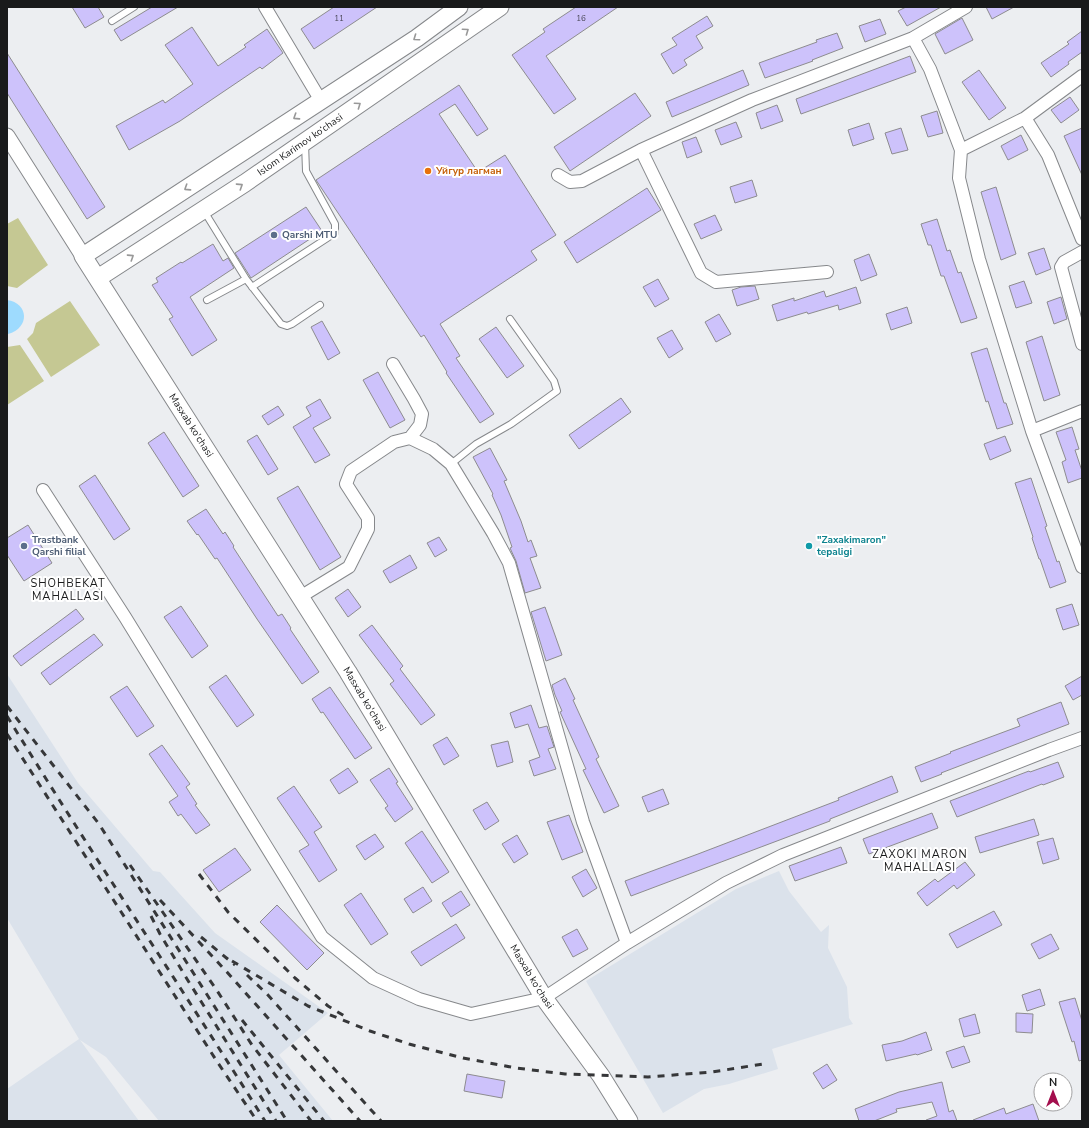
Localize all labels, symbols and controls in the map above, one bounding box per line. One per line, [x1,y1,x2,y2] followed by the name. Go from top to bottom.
[334,13,344,24] house number: 11
[576,13,586,24] house number: 16
[461,29,468,36] one-way arrow
[413,33,420,41] one-way arrow
[354,103,361,110] one-way arrow
[255,111,346,179] street label: Islom Karimov ko‘chasi
[293,112,300,120] one-way arrow
[435,164,502,178] place label: Уйгур лагман
[423,166,433,176] marker: Уйгур лагман
[184,183,191,191] one-way arrow
[235,184,242,191] one-way arrow
[282,228,337,242] place label: Qarshi MTU
[269,230,279,240] marker: Qarshi MTU
[126,255,133,262] one-way arrow
[165,391,216,460] street label: Masxab ko'chasi
[32,533,86,559] place label: Trastbank Qarshi filial
[817,533,886,559] place label: "Zaxakimaron" tepaligi
[19,541,29,551] marker: Trastbank Qarshi filial
[804,541,814,551] marker: "Zaxakimaron" tepaligi
[30,576,106,604] district label: SHOHBEKAT MAHALLASI
[340,664,389,734] street label: Masxab ko'chasi
[872,847,968,875] district label: ZAXOKI MARON MAHALLASI
[506,942,557,1012] street label: Masxab ko'chasi
[1033,1072,1073,1112] north arrow
[1049,1075,1057,1090] text: N

